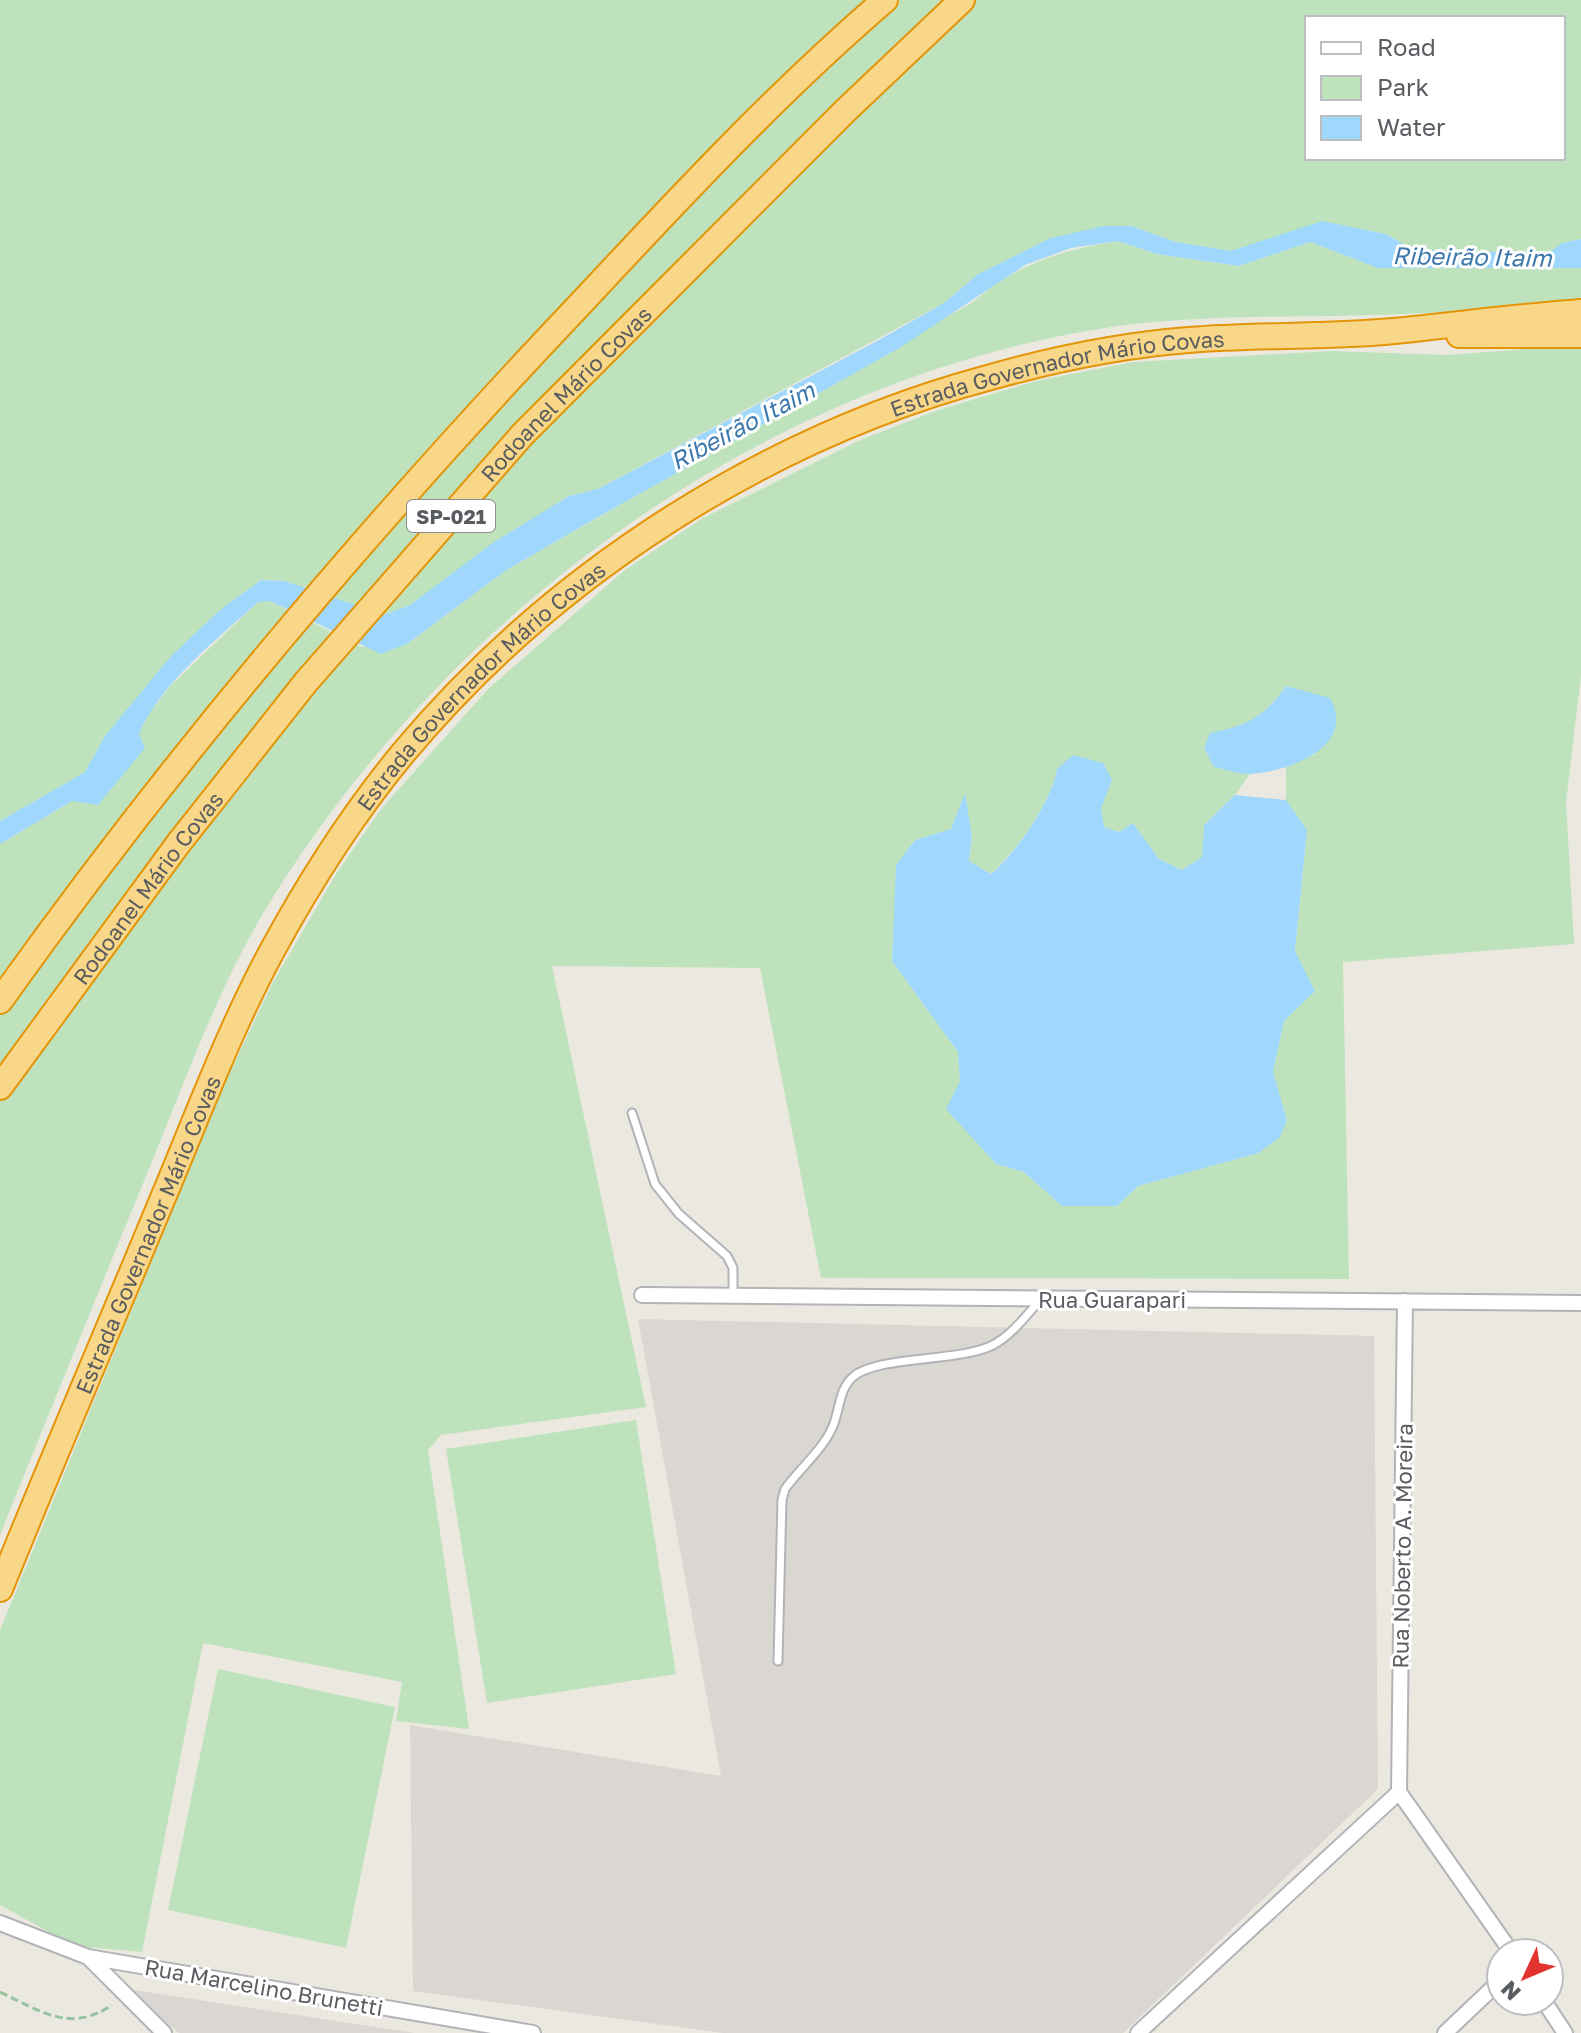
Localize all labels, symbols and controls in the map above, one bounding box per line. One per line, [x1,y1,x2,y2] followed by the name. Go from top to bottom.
[1305,16,1565,160] legend
[1377,32,1436,61] text: Road
[1377,72,1429,101] text: Park
[1377,112,1445,141] text: Water
[1392,240,1554,272] water label: Ribeirão Itaim
[474,300,657,487] street label: Rodoanel Mário Covas
[886,324,1225,422] street label: Estrada Governador Mário Covas
[665,374,821,475] water label: Ribeirão Itaim
[407,500,495,532] road number: SP-021
[350,555,610,816] street label: Estrada Governador Mário Covas
[66,786,228,989] street label: Rodoanel Mário Covas
[69,1071,226,1398] street label: Estrada Governador Mário Covas
[1038,1286,1186,1313] street label: Rua Guarapari
[1386,1423,1418,1669] street label: Rua Noberto A. Moreira
[1485,1937,1565,2017] north arrow
[143,1953,385,2021] street label: Rua Marcelino Brunetti
[1495,1976,1526,2007] text: N

